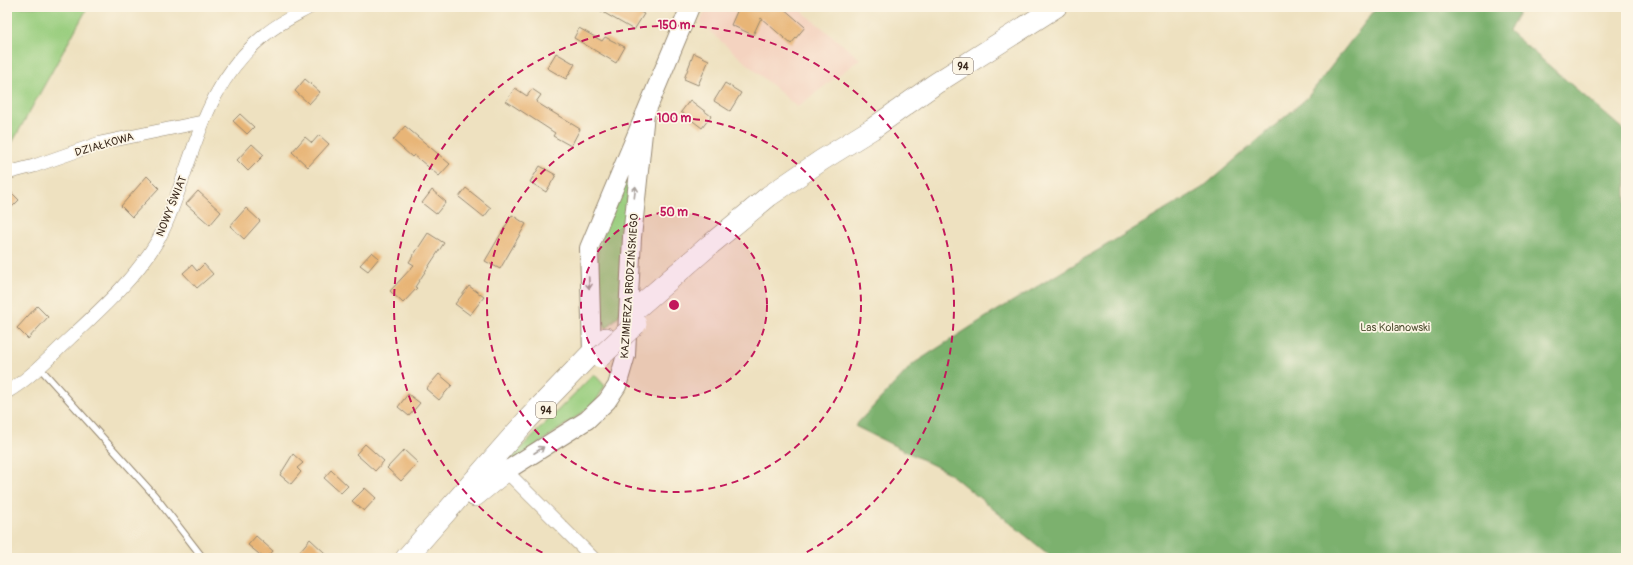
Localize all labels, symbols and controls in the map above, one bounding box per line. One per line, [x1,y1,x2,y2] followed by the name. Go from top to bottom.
[658,18,691,33] text: 150 m
[953,58,973,74] road number: 94
[657,111,692,126] text: 100 m
[73,130,135,159] street label: DZIAŁKOWA
[153,174,189,238] street label: NOWY ŚWIAT
[632,186,639,199] one-way arrow
[660,205,688,220] text: 50 m
[618,213,641,359] street label: KAZIMIERZA BRODZIŃSKIEGO
[586,276,593,289] one-way arrow
[667,298,681,312] centre of rings
[1360,321,1430,334] park label: Las Kolanowski
[536,402,556,418] road number: 94
[533,446,545,454] one-way arrow

